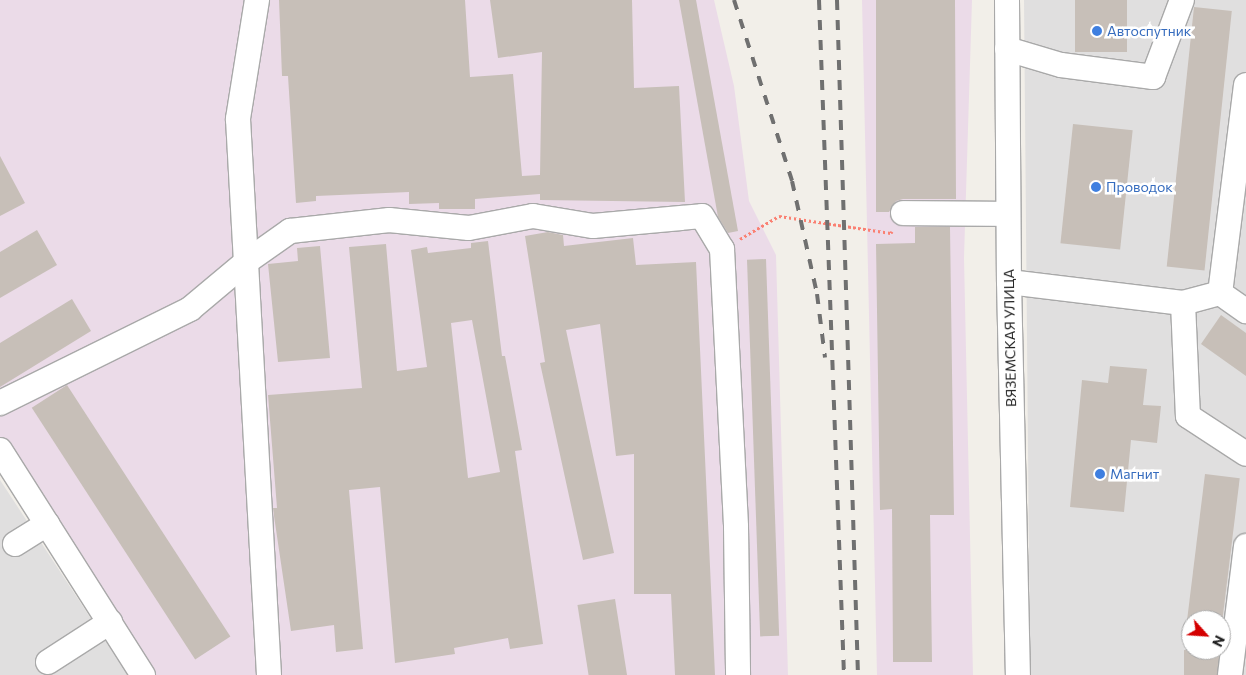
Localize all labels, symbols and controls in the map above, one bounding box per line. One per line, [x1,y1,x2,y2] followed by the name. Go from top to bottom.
[1107,23,1191,39] place label: Автоспутник
[1091,25,1103,37] marker: Автоспутник
[1106,179,1173,195] place label: Проводок
[1090,181,1102,193] marker: Проводок
[1000,269,1020,407] street label: ВЯЗЕМСКАЯ УЛИЦА
[1110,466,1159,482] place label: Магнит
[1094,468,1106,480] marker: Магнит
[1181,610,1231,660] north arrow
[1209,633,1229,650] text: N

